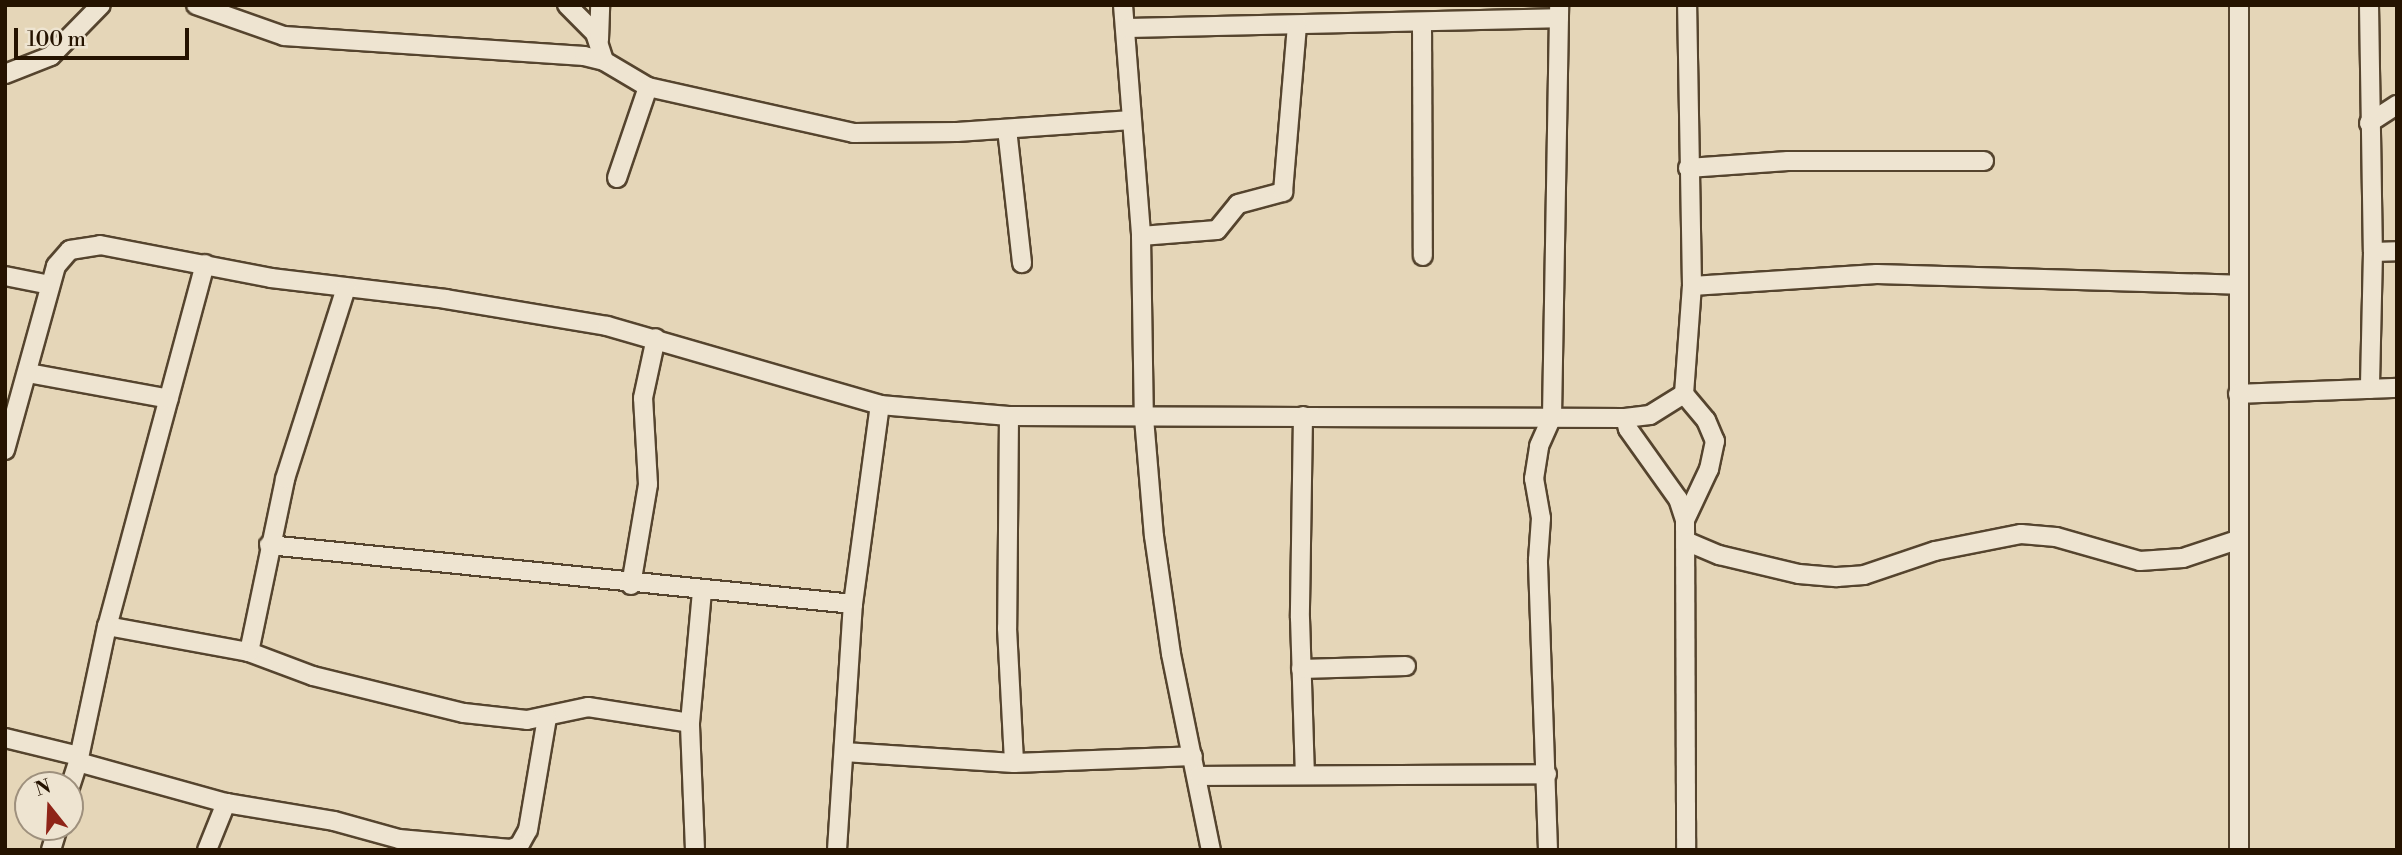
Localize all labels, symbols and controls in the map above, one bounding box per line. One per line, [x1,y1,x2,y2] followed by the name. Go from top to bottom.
[18,14,192,58] scale bar
[27,27,86,53] text: 100 m
[14,771,84,841] north arrow
[32,774,54,802] text: N

